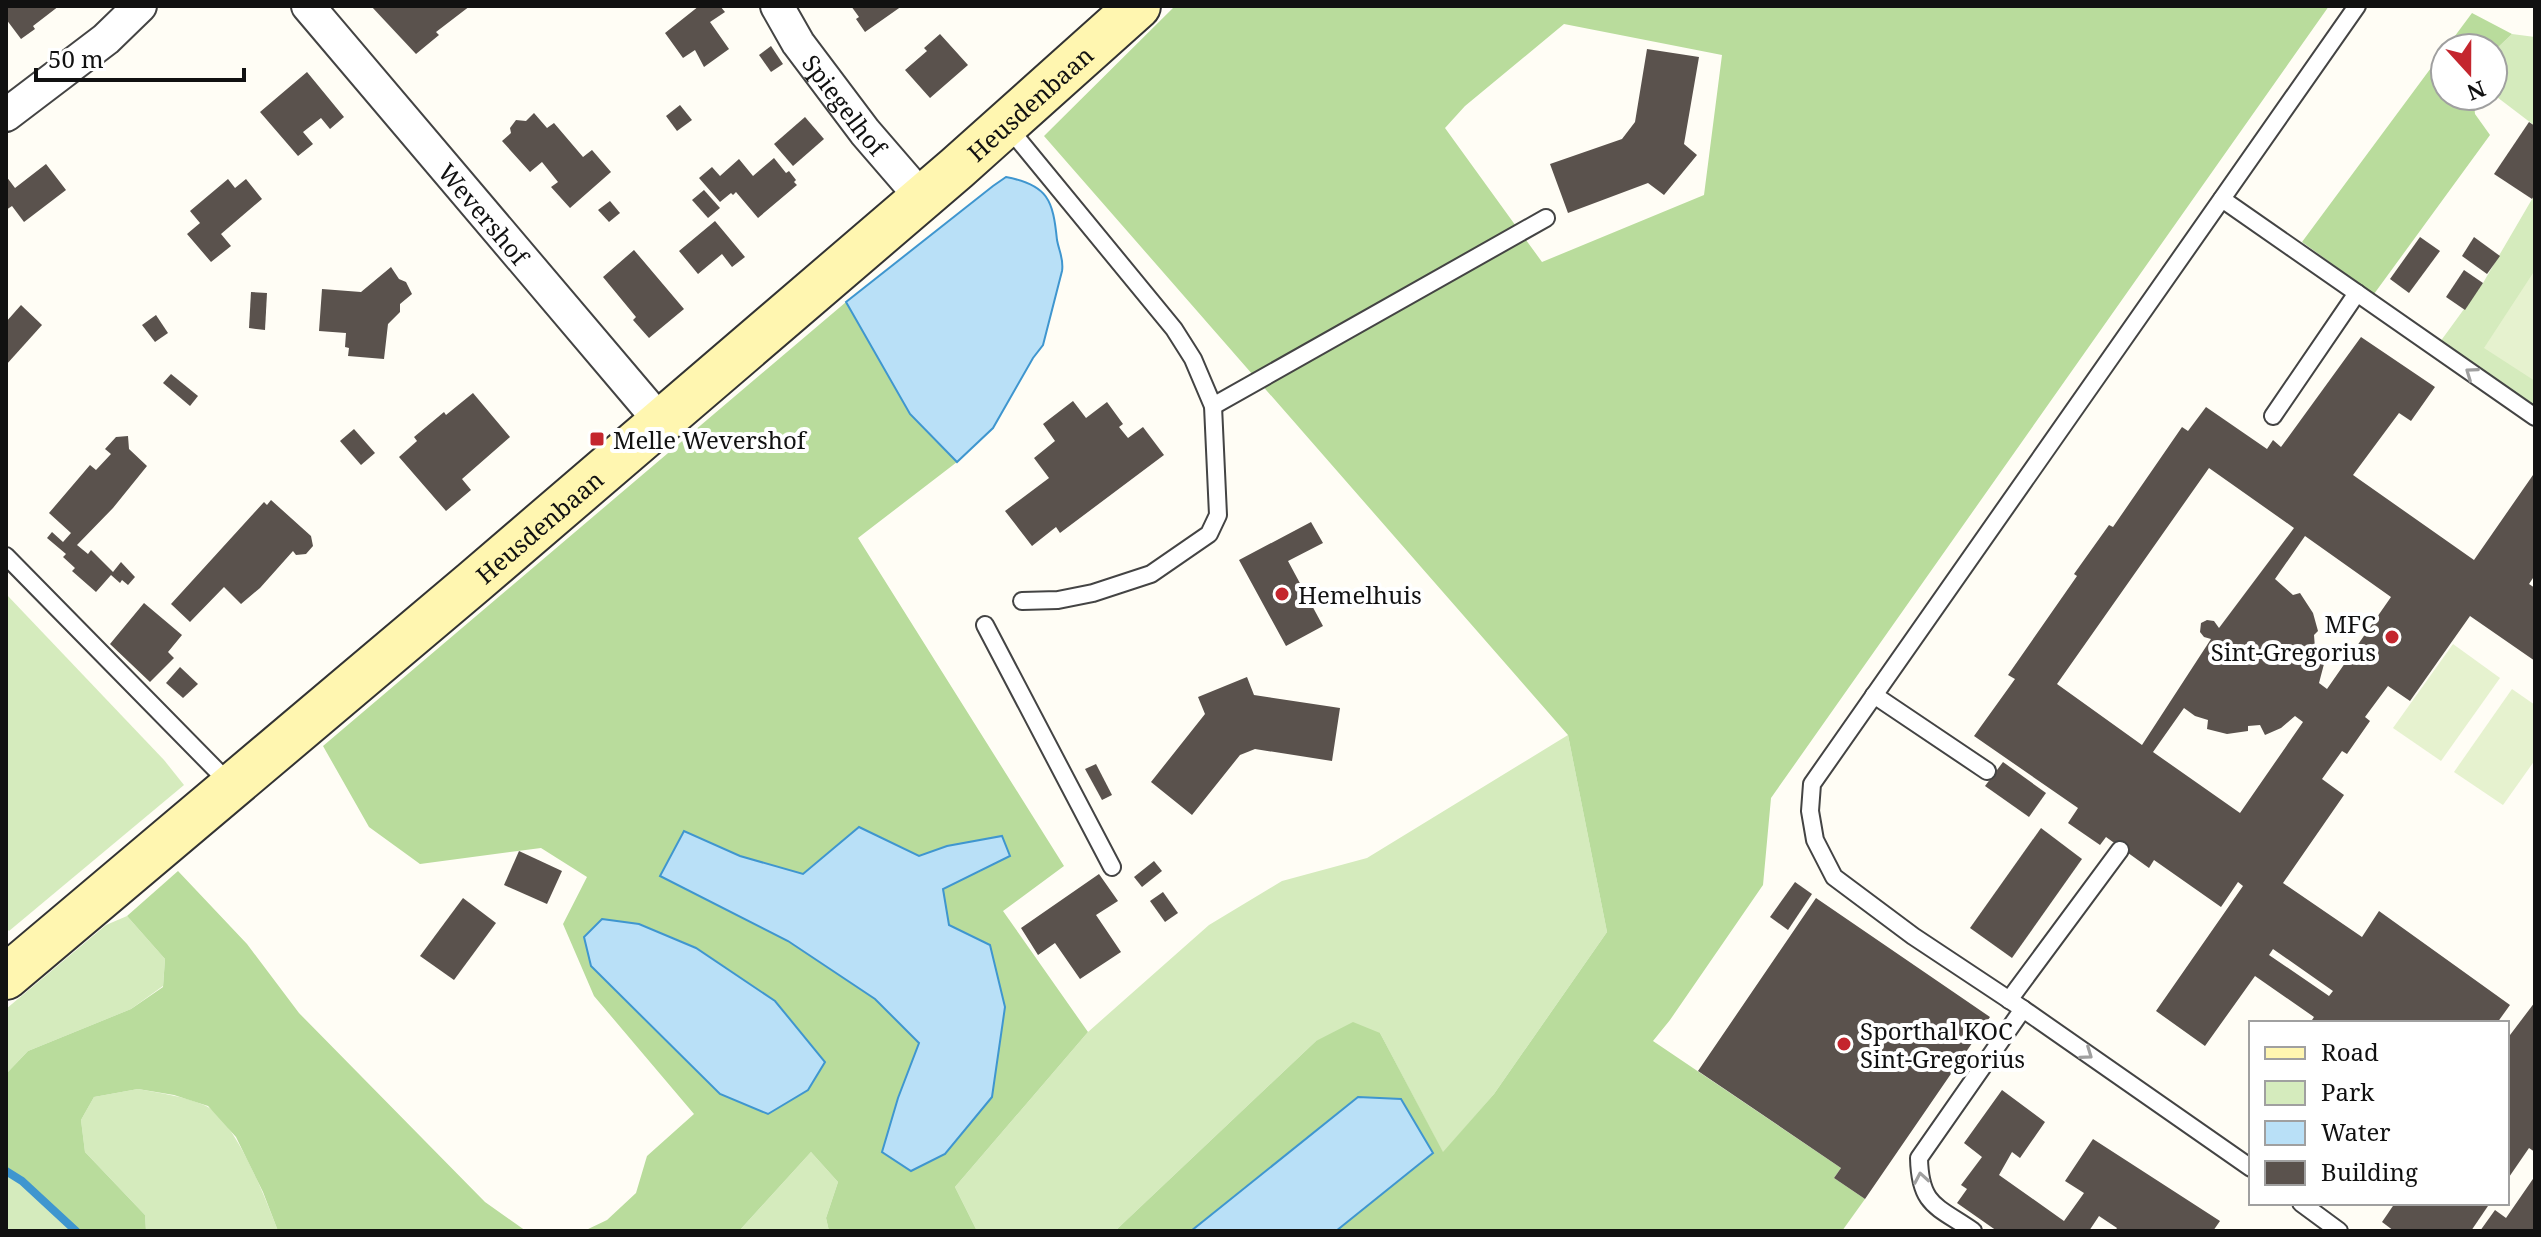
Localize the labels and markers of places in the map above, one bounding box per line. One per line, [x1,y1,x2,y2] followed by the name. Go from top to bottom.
[613,423,808,456] place label: Melle Wevershof
[588,430,606,448] marker: Melle Wevershof
[1298,578,1422,611] place label: Hemelhuis
[1273,585,1291,603] marker: Hemelhuis
[2211,607,2376,668] place label: MFC Sint-Gregorius
[2383,628,2401,646] marker: MFC Sint-Gregorius
[1860,1014,2025,1075] place label: Sporthal KOC Sint-Gregorius
[1835,1035,1853,1053] marker: Sporthal KOC Sint-Gregorius

